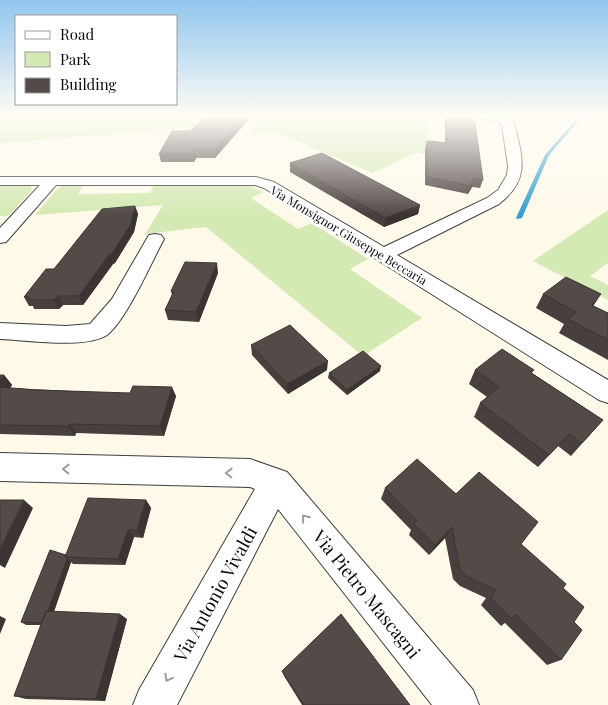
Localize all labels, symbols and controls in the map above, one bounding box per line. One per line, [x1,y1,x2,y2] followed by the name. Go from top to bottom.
[15,15,178,105] legend
[60,24,94,44] text: Road
[60,49,92,69] text: Park
[60,74,117,94] text: Building
[267,181,430,288] street label: Via Monsignor Giuseppe Beccaria
[62,464,70,474] one-way arrow
[224,467,232,478] one-way arrow
[303,515,311,524] one-way arrow
[167,522,262,667] street label: Via Antonio Vivaldi
[307,524,426,663] street label: Via Pietro Mascagni
[164,673,174,682] one-way arrow

